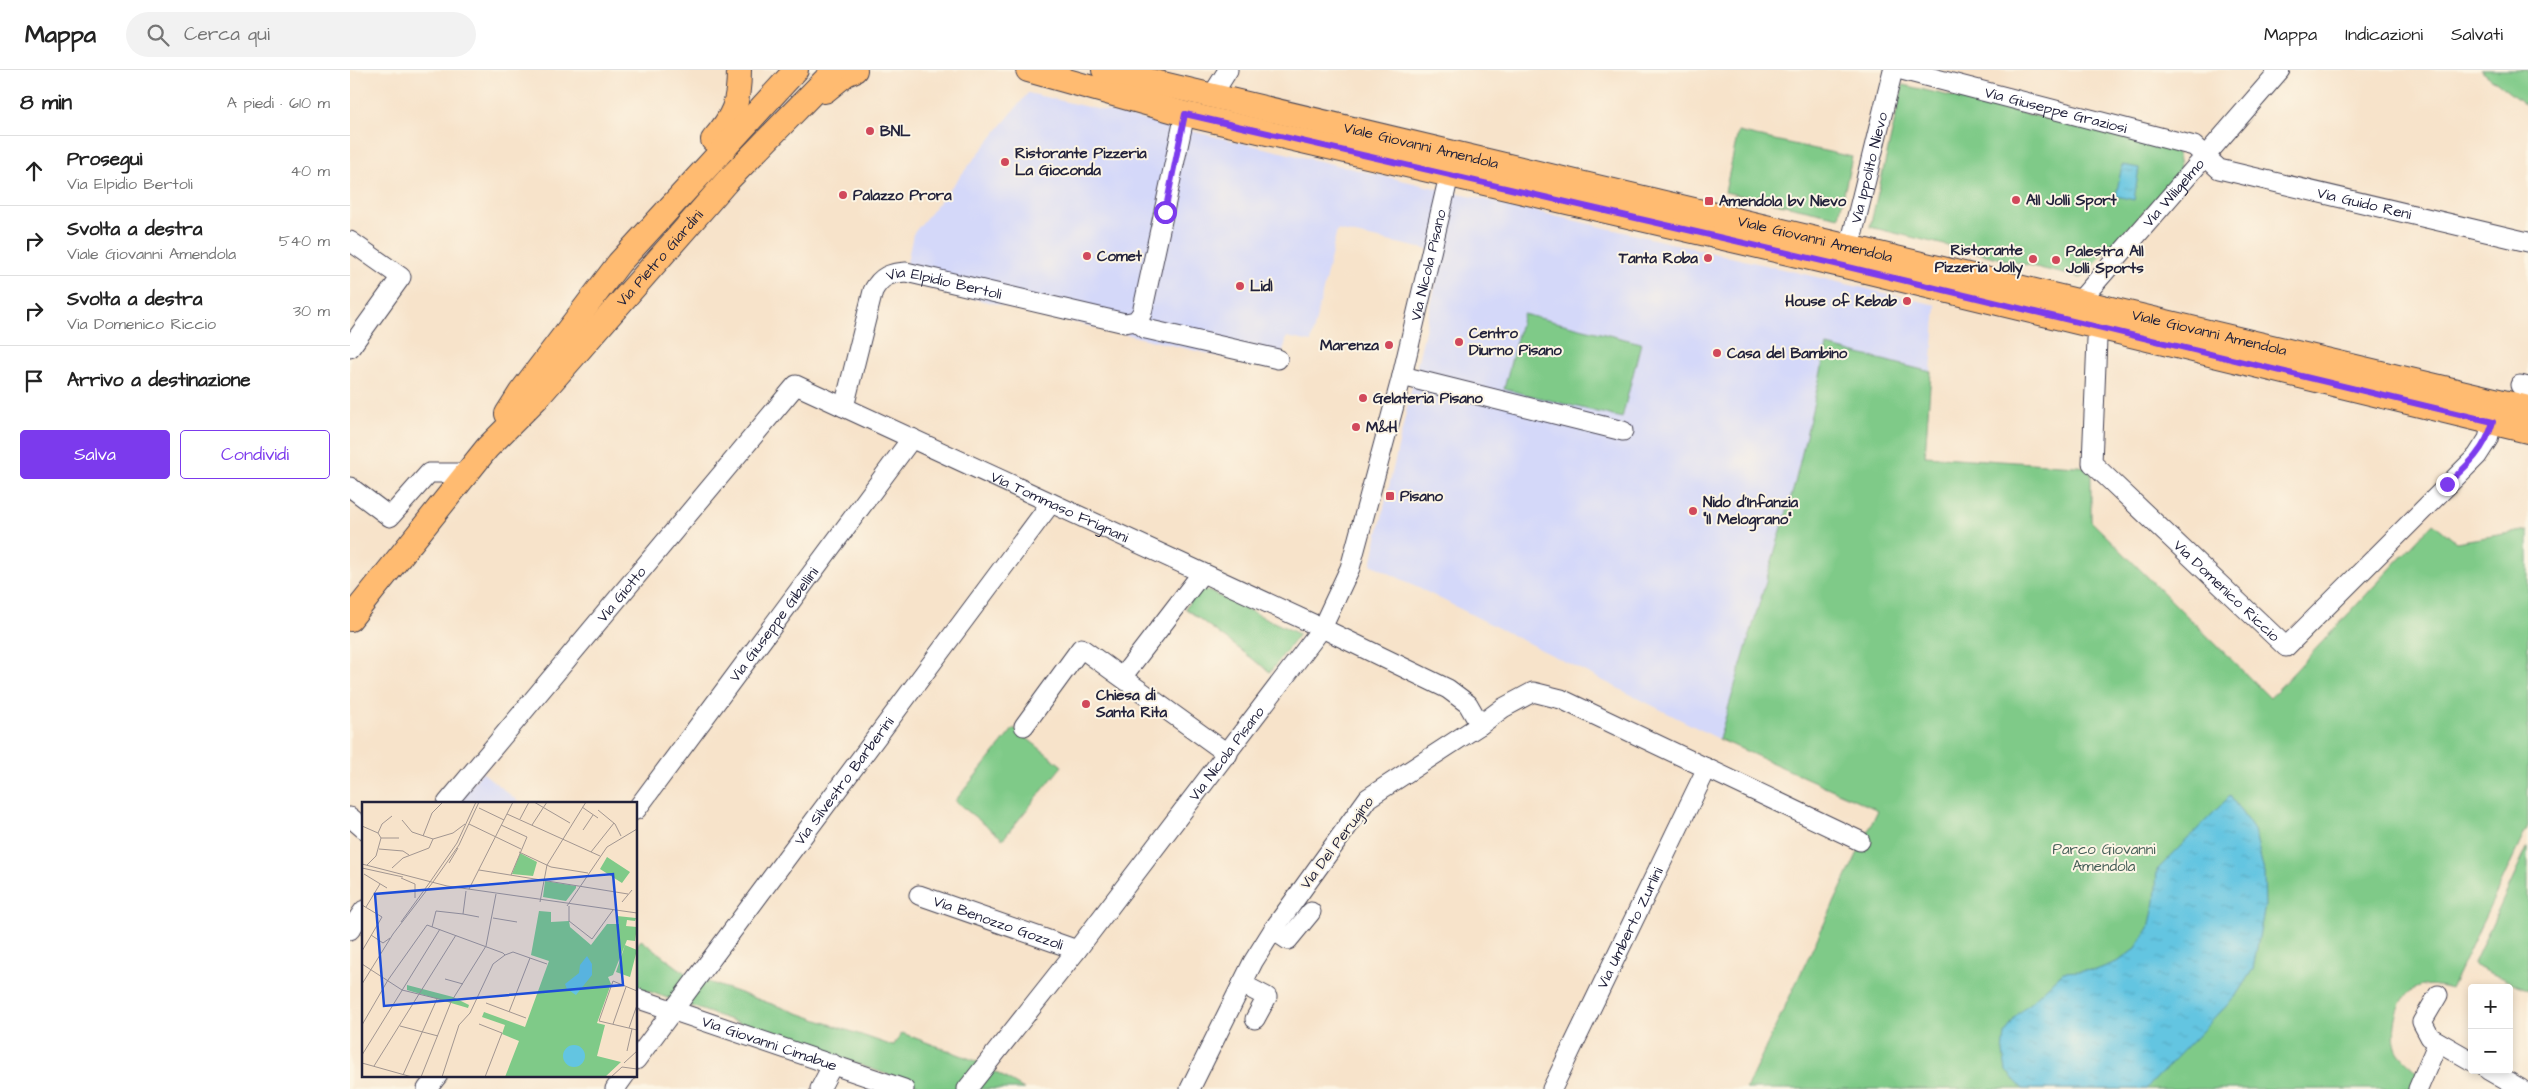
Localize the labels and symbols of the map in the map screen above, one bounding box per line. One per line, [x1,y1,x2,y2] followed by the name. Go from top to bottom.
[1982,81,2130,139] street label: Via Giuseppe Graziosi
[1845,109,1893,226] street label: Via Ippolito Nievo
[1342,117,1501,174] street label: Viale Giovanni Amendola
[880,121,911,142] place label: BNL
[864,125,876,137] marker: BNL
[1015,143,1147,181] place label: Ristorante Pizzeria La Gioconda
[2138,153,2209,232] street label: Via Wiligelmo
[999,156,1011,168] marker: Ristorante Pizzeria La Gioconda
[2315,182,2414,225] street label: Via Guido Reni
[853,185,952,206] place label: Palazzo Prora
[837,189,849,201] marker: Palazzo Prora
[2026,190,2117,211] place label: All Jolli Sport
[1719,191,1847,212] place label: Amendola bv Nievo
[2010,194,2022,206] marker: All Jolli Sport
[1703,195,1715,207] marker: Amendola bv Nievo
[1154,201,1177,224] route start
[611,204,708,311] street label: Via Pietro Giardini
[1405,207,1451,323] street label: Via Nicola Pisano
[1736,210,1895,267] street label: Viale Giovanni Amendola
[1935,240,2024,279] place label: Ristorante Pizzeria Jolly
[2065,241,2144,279] place label: Palestra All Jolli Sports
[1097,246,1143,267] place label: Comet
[1618,248,1698,269] place label: Tanta Roba
[1081,250,1093,262] marker: Comet
[1702,252,1714,264] marker: Tanta Roba
[2027,253,2039,265] marker: Ristorante Pizzeria Jolly
[2050,254,2062,266] marker: Palestra All Jolli Sports
[883,262,1005,305] street label: Via Elpidio Bertoli
[1250,276,1273,297] place label: Lidl
[1234,280,1246,292] marker: Lidl
[1785,291,1898,312] place label: House of Kebab
[1901,295,1913,307] marker: House of Kebab
[2130,304,2289,361] street label: Viale Giovanni Amendola
[1469,323,1562,361] place label: Centro Diurno Pisano
[1320,335,1379,356] place label: Marenza
[1453,336,1465,348] marker: Centro Diurno Pisano
[1383,339,1395,351] marker: Marenza
[1727,343,1848,364] place label: Casa del Bambino
[1711,347,1723,359] marker: Casa del Bambino
[1373,388,1483,409] place label: Gelateria Pisano
[1357,392,1369,404] marker: Gelateria Pisano
[1366,417,1398,438] place label: M&H
[1350,421,1362,433] marker: M&H
[987,466,1133,548] street label: Via Tommaso Frignani
[2436,473,2459,496] route end
[1400,486,1443,507] place label: Pisano
[1384,490,1396,502] marker: Pisano
[1703,492,1798,532] place label: Nido d'Infanzia "Il Melograno"
[1687,505,1699,517] marker: Nido d'Infanzia "Il Melograno"
[2169,535,2285,647] street label: Via Domenico Riccio
[592,561,651,627] street label: Via Giotto
[724,562,824,686] street label: Via Giuseppe Gibellini
[1095,685,1168,723] place label: Chiesa di Santa Rita
[1080,698,1092,710] marker: Chiesa di Santa Rita
[1184,701,1270,805] street label: Via Nicola Pisano
[789,712,899,850] street label: Via Silvestro Barberini
[1295,792,1380,894] street label: Via Del Perugino
[362,802,638,1076] inset map
[2052,839,2156,877] park label: Parco Giovanni Amendola
[1591,863,1669,992] street label: Via Umberto Zurlini
[931,890,1067,955] street label: Via Benozzo Gozzoli
[699,1011,840,1076] street label: Via Giovanni Cimabue

